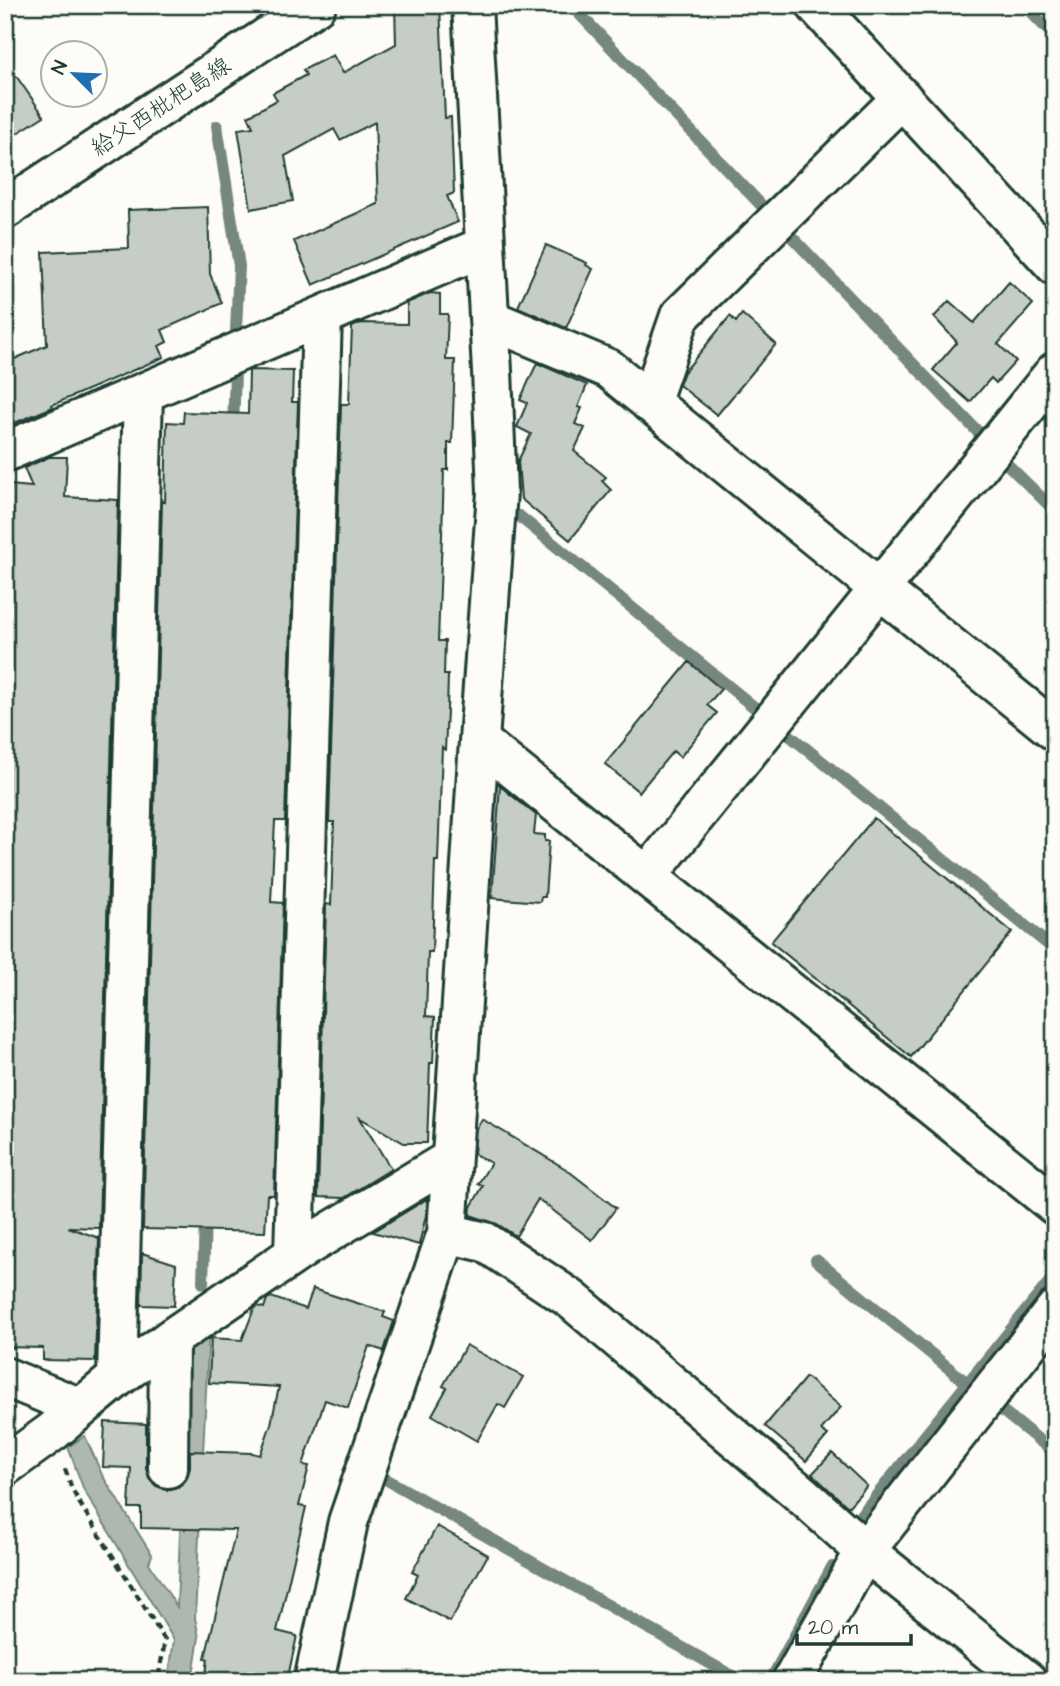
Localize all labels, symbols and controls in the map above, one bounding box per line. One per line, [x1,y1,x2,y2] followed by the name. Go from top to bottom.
[38,38,108,108] north arrow
[85,50,237,164] street label: 給父西枇杷島線
[45,57,75,79] text: N
[797,1602,911,1646] scale bar
[808,1613,859,1642] text: 20 m

